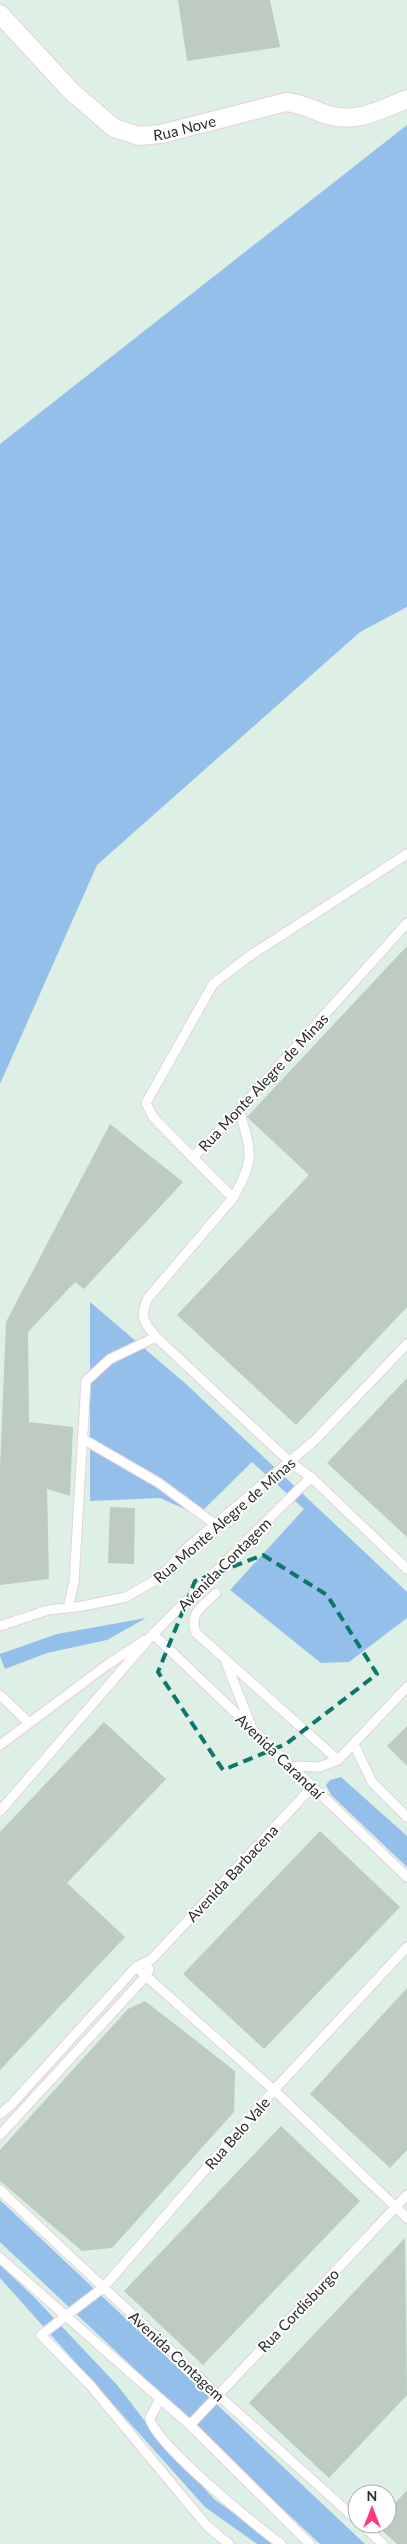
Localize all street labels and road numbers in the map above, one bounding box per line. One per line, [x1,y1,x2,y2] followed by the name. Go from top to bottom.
[153,111,218,144] street label: Rua Nove
[194,1009,332,1155] street label: Rua Monte Alegre de Minas
[149,1454,299,1586] street label: Rua Monte Alegre de Minas
[174,1514,274,1614] street label: Avenida Contagem
[232,1710,329,1803] street label: Avenida Carandaí
[183,1821,281,1925] street label: Avenida Barbacena
[201,2093,273,2173] street label: Rua Belo Vale
[254,2265,342,2355] street label: Rua Cordisburgo
[125,2307,229,2405] street label: Avenida Contagem

